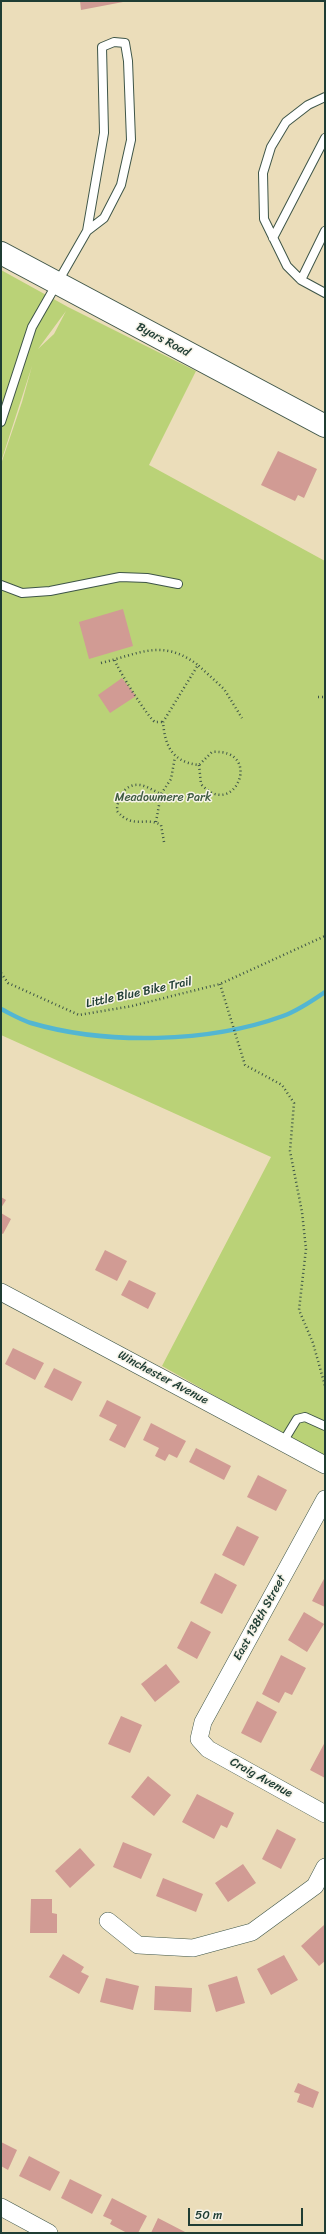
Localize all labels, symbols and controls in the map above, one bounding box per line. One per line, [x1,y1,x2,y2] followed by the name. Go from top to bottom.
[134,320,192,360] street label: Byars Road
[115,791,211,805] park label: Meadowmere Park
[85,975,193,1011] street label: Little Blue Bike Trail
[115,1348,211,1408] street label: Winchester Avenue
[231,1573,289,1663] street label: East 138th Street
[227,1755,295,1801] street label: Craig Avenue
[190,2200,305,2226] scale bar
[195,2204,222,2226] text: 50 m

